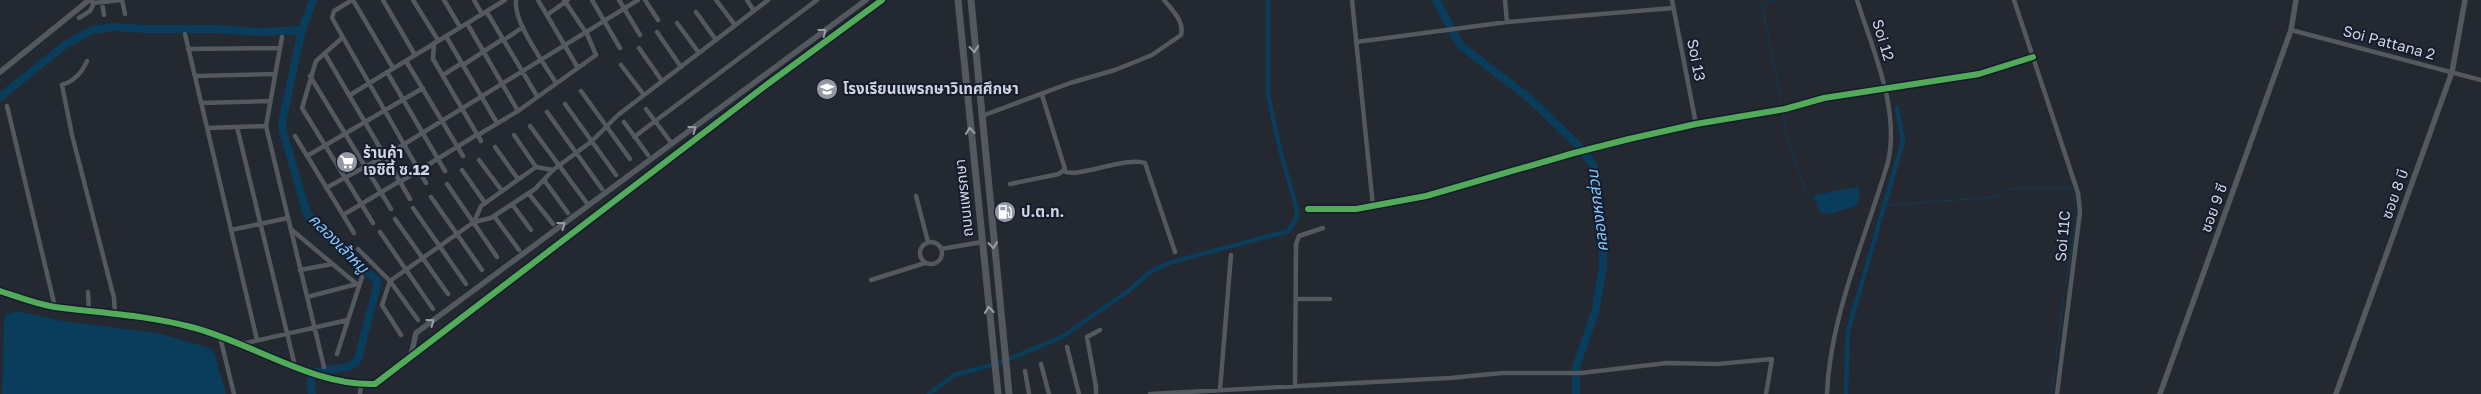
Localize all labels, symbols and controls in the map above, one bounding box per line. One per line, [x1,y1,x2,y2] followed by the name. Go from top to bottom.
[1869,17,1899,63] street label: Soi 12
[2341,21,2437,63] street label: Soi Pattana 2
[817,29,827,38] one-way arrow
[1684,37,1710,82] street label: Soi 13
[969,45,980,53] one-way arrow
[815,77,839,101] school or university icon: โรงเรียนแพรกษาวิเทศศึกษา
[843,79,1019,97] place label: โรงเรียนแพรกษาวิเทศศึกษา
[687,126,696,134] one-way arrow
[965,126,976,134] one-way arrow
[363,143,430,178] place label: ร้านค้า เจซิตี้ ซ.12
[335,150,359,174] supermarket icon: ร้านค้า เจซิตี้ ซ.12
[950,158,976,238] street label: ถนนแพรกษา
[2377,166,2411,221] street label: ซอย 8 บี
[1582,168,1612,253] water label: คลองหกส่วน
[2196,181,2230,235] street label: ซอย 9 ซี
[993,200,1017,224] fuel station icon: ป.ต.ท.
[1021,202,1064,220] place label: ป.ต.ท.
[304,209,374,279] water label: คลองเล้าหมู
[2051,210,2073,262] street label: Soi 11C
[556,223,565,231] one-way arrow
[987,242,998,250] one-way arrow
[984,305,995,313] one-way arrow
[425,319,435,328] one-way arrow

